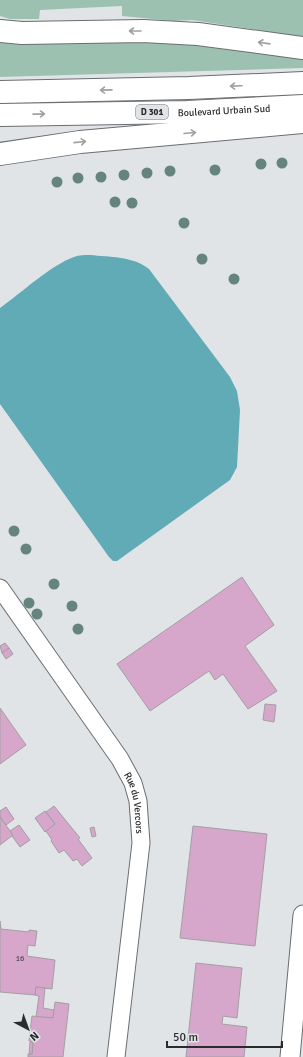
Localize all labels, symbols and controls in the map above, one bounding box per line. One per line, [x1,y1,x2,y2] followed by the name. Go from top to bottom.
[129,27,142,35] one-way arrow
[258,39,271,47] one-way arrow
[230,82,243,90] one-way arrow
[100,86,113,94] one-way arrow
[178,103,271,119] street label: Boulevard Urbain Sud
[136,105,168,119] road number: D 301
[32,111,45,118] one-way arrow
[183,129,196,136] one-way arrow
[73,138,86,146] one-way arrow
[121,770,145,835] street label: Rue du Vercors
[16,953,24,963] house number: 16
[8,1009,48,1049] north arrow
[167,1023,282,1049] scale bar
[27,1029,41,1044] text: N
[173,1030,198,1045] text: 50 m

